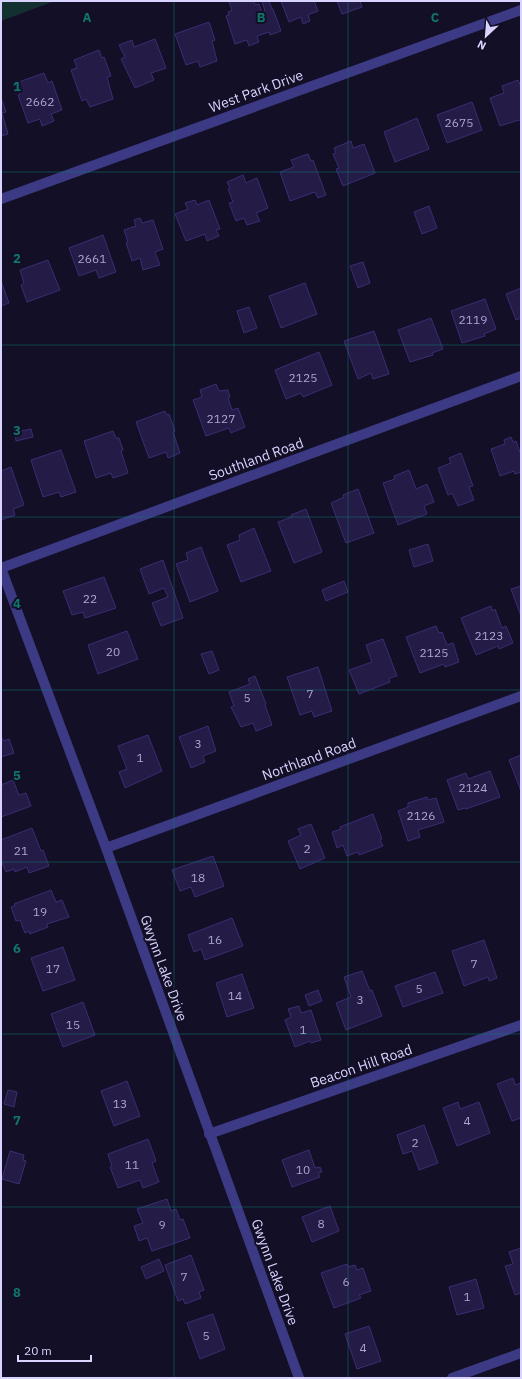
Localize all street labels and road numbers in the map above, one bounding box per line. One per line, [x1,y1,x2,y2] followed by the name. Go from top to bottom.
[206,66,306,116] street label: West Park Drive
[206,434,306,484] street label: Southland Road
[260,734,358,784] street label: Northland Road
[136,912,192,1024] street label: Gwynn Lake Drive
[308,1040,414,1092] street label: Beacon Hill Road
[247,1216,303,1328] street label: Gwynn Lake Drive

